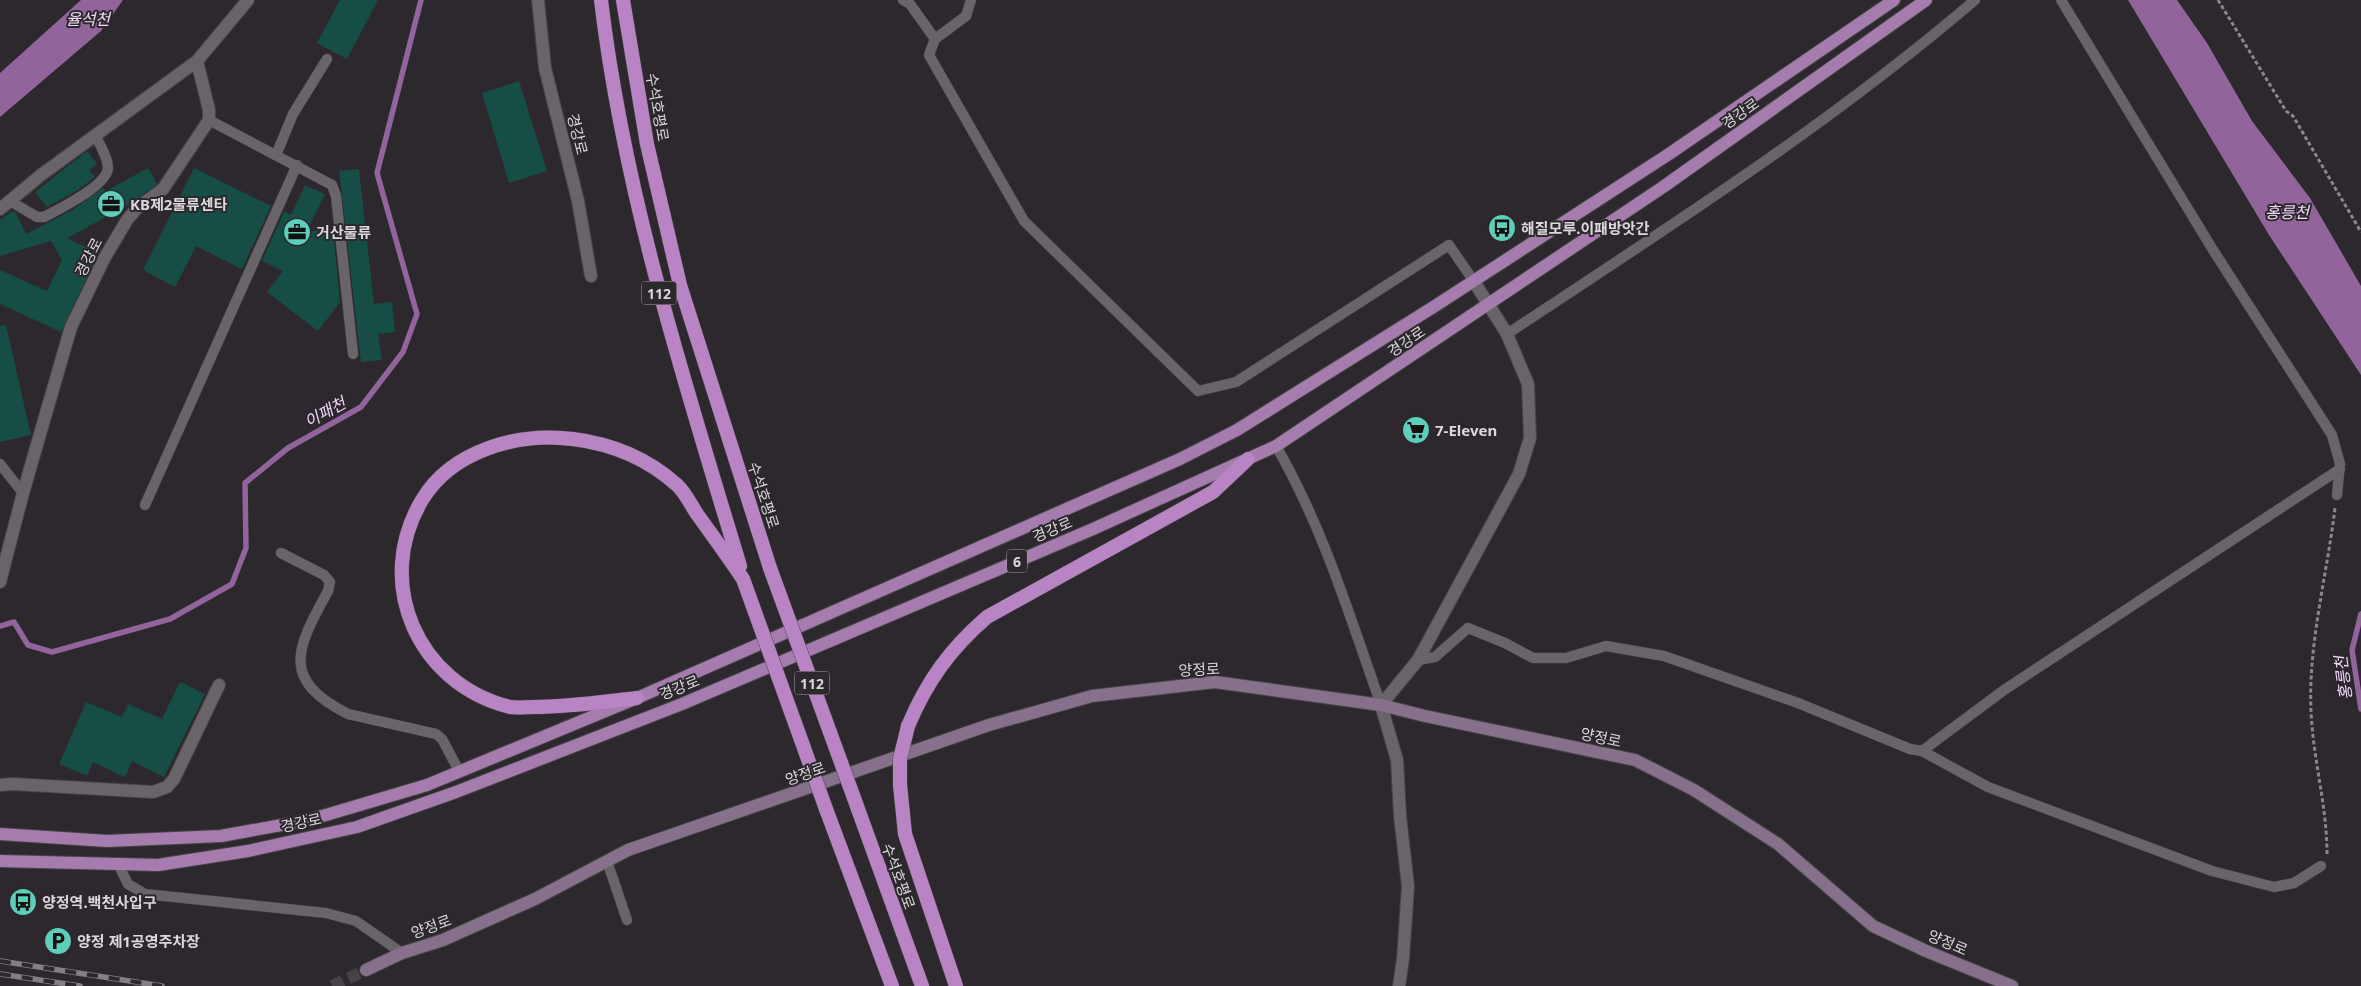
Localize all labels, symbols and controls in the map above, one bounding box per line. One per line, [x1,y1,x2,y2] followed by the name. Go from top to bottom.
[66,8,112,30] water label: 율석천
[642,71,674,143] street label: 수석호평로
[1717,93,1763,133] street label: 경강로
[563,111,593,157] street label: 경강로
[96,189,126,219] office icon: KB제2물류센타
[130,194,228,214] place label: KB제2물류센타
[2265,201,2311,223] water label: 홍릉천
[1487,213,1517,243] bus stop icon: 해질모루.이패방앗간
[282,217,312,247] office icon: 거산물류
[1521,218,1650,238] place label: 해질모루.이패방앗간
[316,222,371,242] place label: 거산물류
[70,234,106,280] street label: 경강로
[642,282,676,304] road number: 112
[1383,321,1429,361] street label: 경강로
[300,391,352,432] water label: 이패천
[1401,415,1431,445] supermarket icon: 7-Eleven
[1435,420,1497,440] place label: 7-Eleven
[744,459,784,531] street label: 수석호평로
[1029,512,1075,546] street label: 경강로
[1007,550,1027,572] road number: 6
[2329,652,2357,701] water label: 홍릉천
[1178,658,1220,680] street label: 양정로
[656,670,702,704] street label: 경강로
[794,671,830,694] road number: 112
[1579,723,1623,751] street label: 양정로
[782,757,828,789] street label: 양정로
[279,808,323,836] street label: 경강로
[878,840,920,912] street label: 수석호평로
[8,887,38,917] bus stop icon: 양정역.백천사입구
[42,892,157,912] place label: 양정역.백천사입구
[408,910,454,942] street label: 양정로
[1925,925,1971,959] street label: 양정로
[43,926,73,956] parking icon: 양정 제1공영주차장
[77,931,200,951] place label: 양정 제1공영주차장

